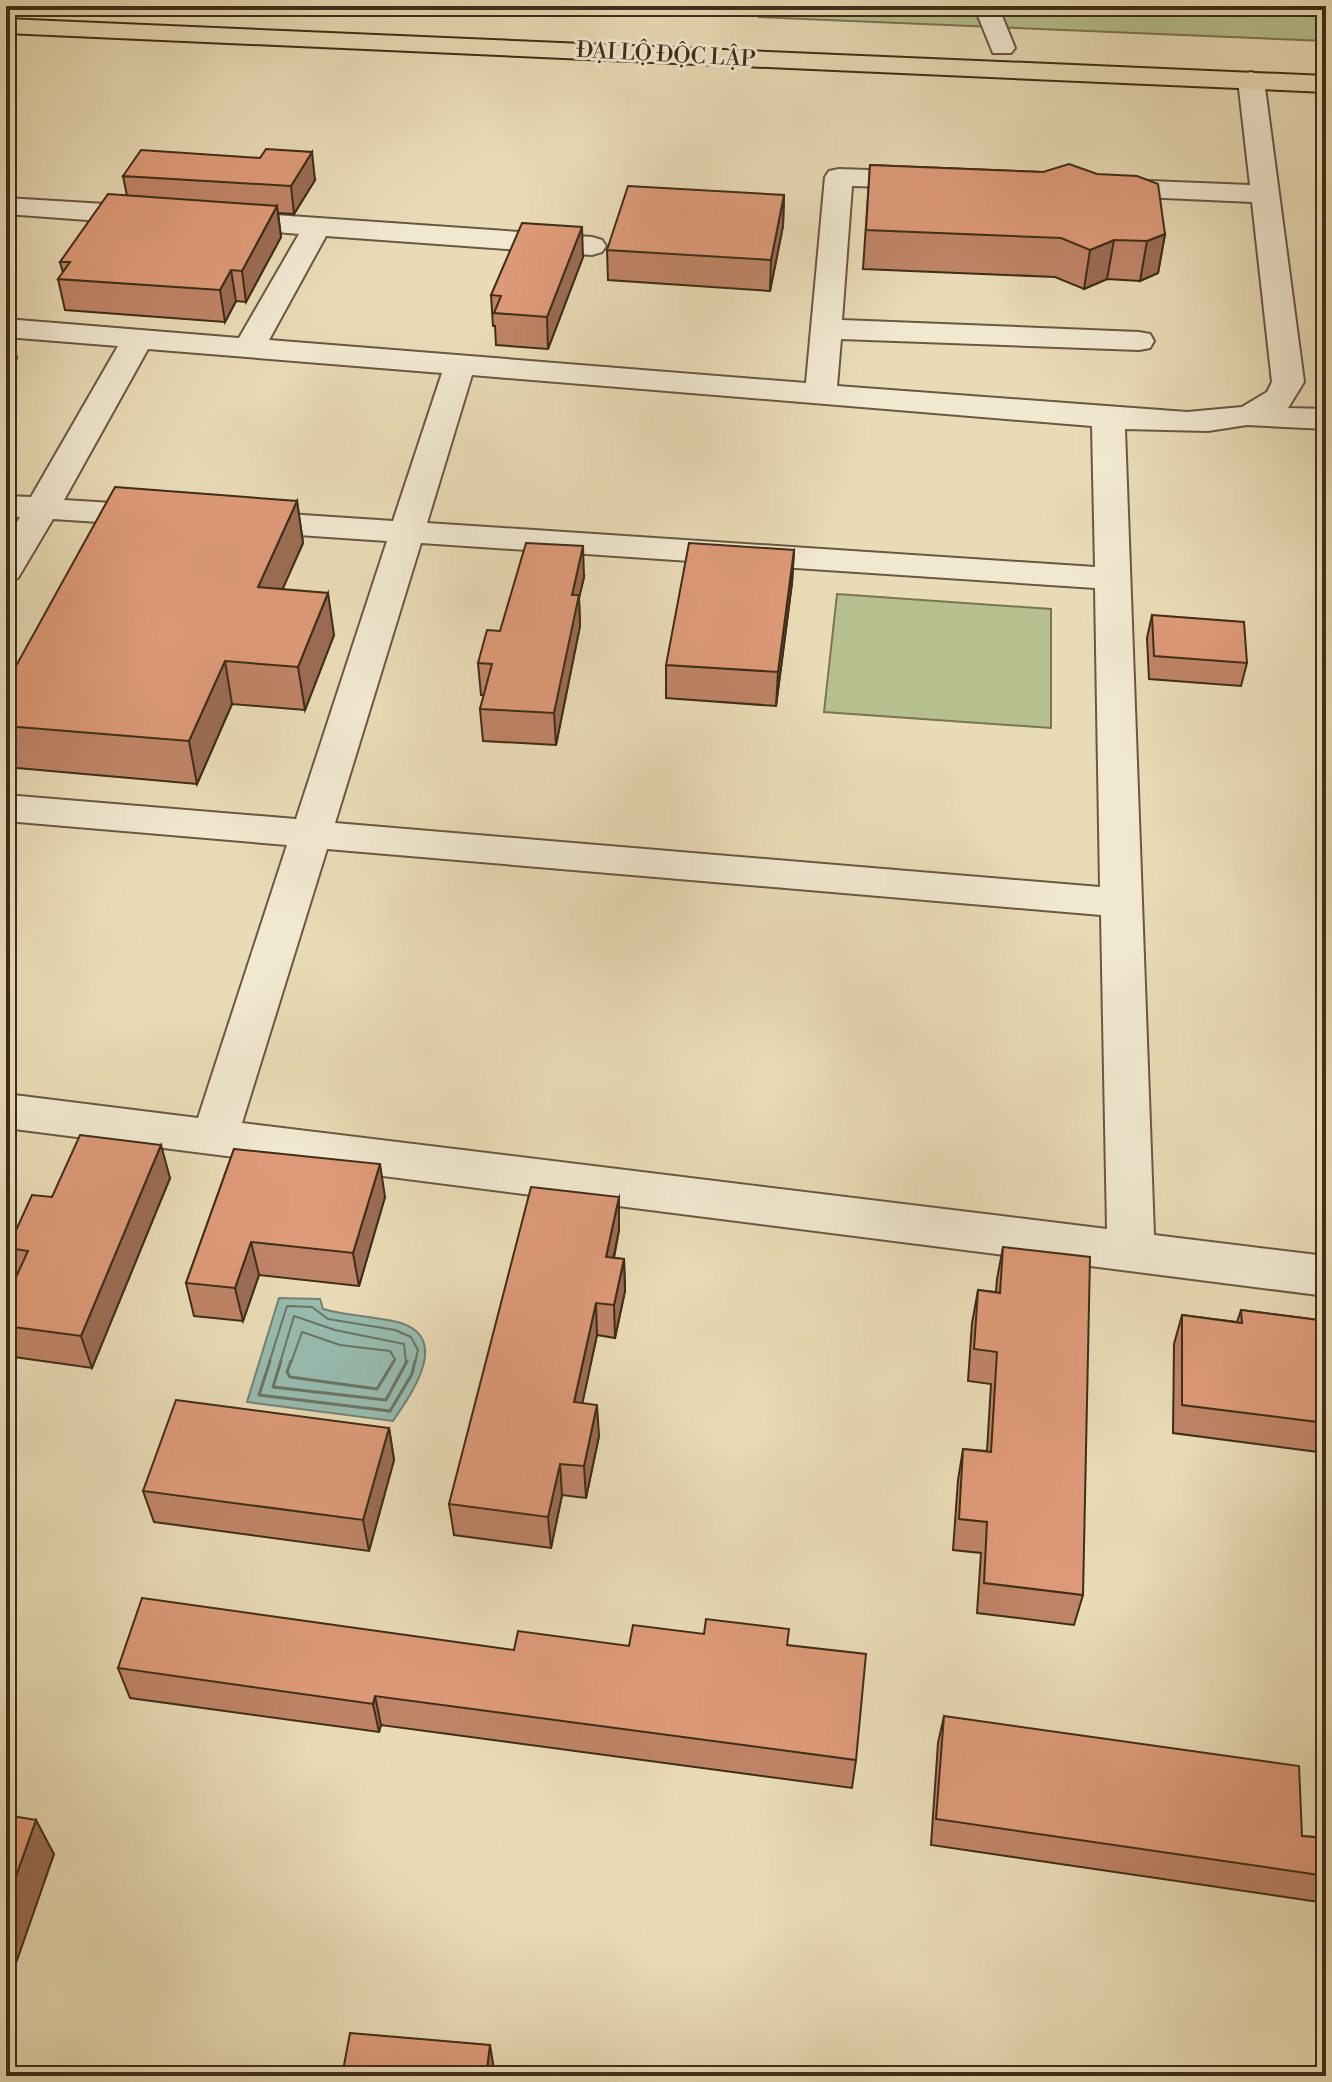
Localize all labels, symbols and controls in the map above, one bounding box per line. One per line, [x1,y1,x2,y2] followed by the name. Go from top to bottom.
[576,35,756,73] street label: ĐẠI LỘ ĐỘC LẬP

